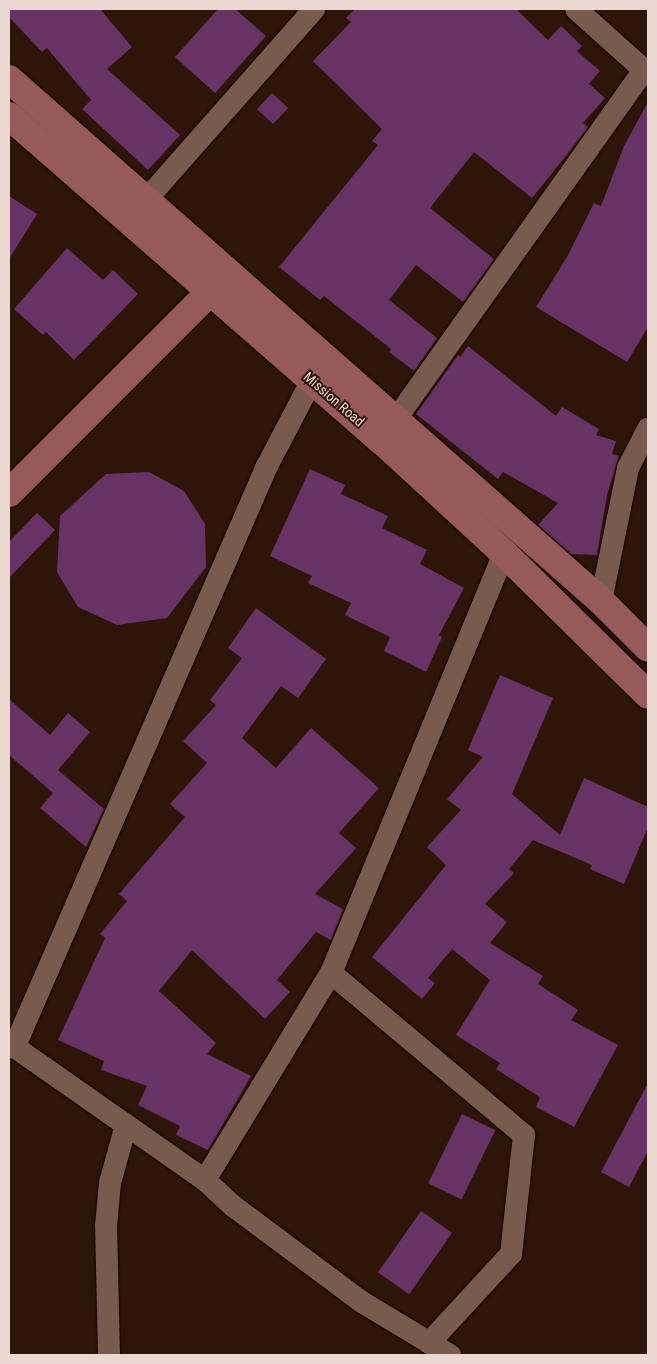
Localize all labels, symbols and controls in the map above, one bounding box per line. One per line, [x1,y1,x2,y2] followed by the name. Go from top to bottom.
[300,368,368,430] street label: Mission Road

